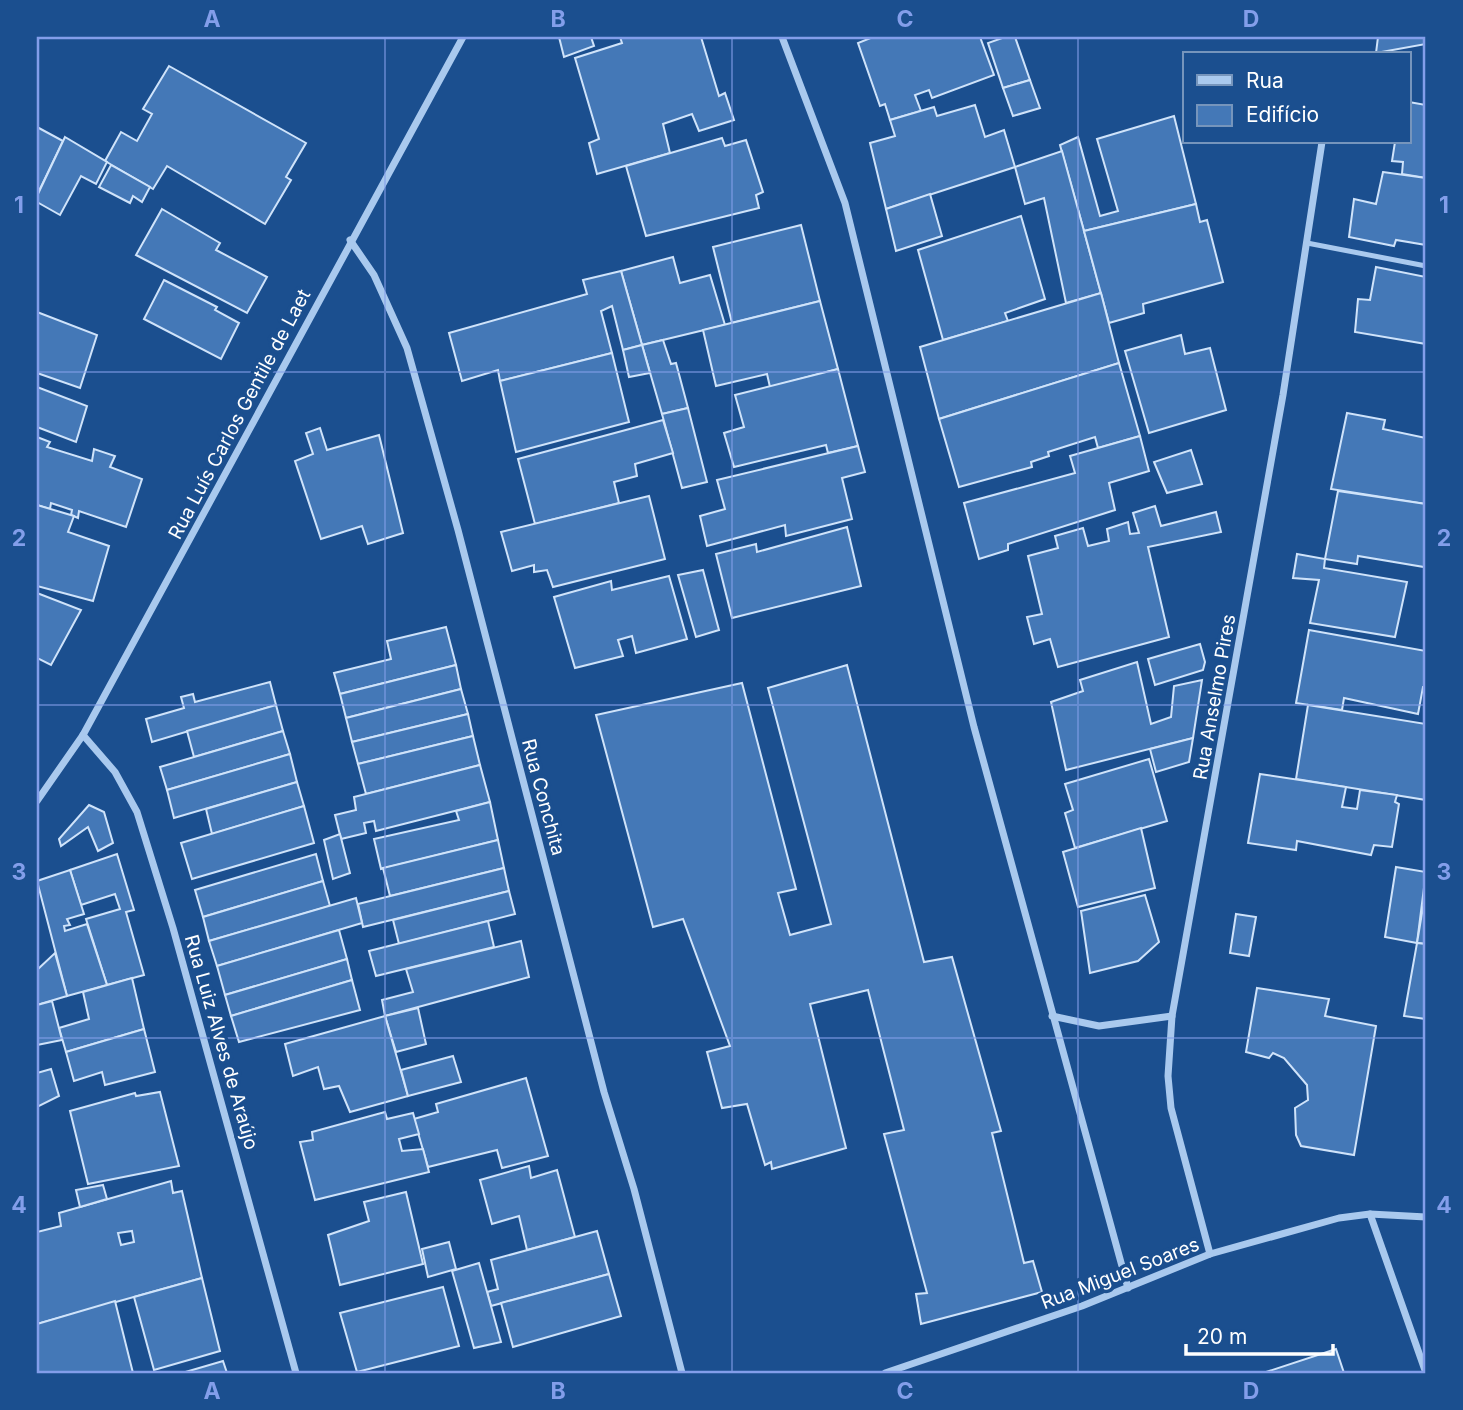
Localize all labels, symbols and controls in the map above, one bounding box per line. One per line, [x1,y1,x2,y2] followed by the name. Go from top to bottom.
[203,5,221,33] text: A
[550,5,566,33] text: B
[896,5,914,33] text: C
[1243,5,1259,33] text: D
[1183,52,1410,144] legend
[1246,68,1284,93] text: Rua
[1246,102,1319,127] text: Edifício
[14,191,24,219] text: 1
[1439,191,1449,219] text: 1
[164,285,315,543] street label: Rua Luís Carlos Gentile de Laet
[12,524,26,552] text: 2
[1437,524,1451,552] text: 2
[1189,613,1240,782] street label: Rua Anselmo Pires
[517,736,570,858] street label: Rua Conchita
[12,858,26,886] text: 3
[1437,858,1451,886] text: 3
[180,932,263,1152] street label: Rua Luiz Alves de Araújo
[11,1191,27,1219] text: 4
[1436,1191,1452,1219] text: 4
[1038,1233,1203,1314] street label: Rua Miguel Soares
[1186,1312,1334,1356] scale bar
[1197,1324,1247,1349] text: 20 m
[203,1377,221,1405] text: A
[550,1377,566,1405] text: B
[896,1377,914,1405] text: C
[1243,1377,1259,1405] text: D

